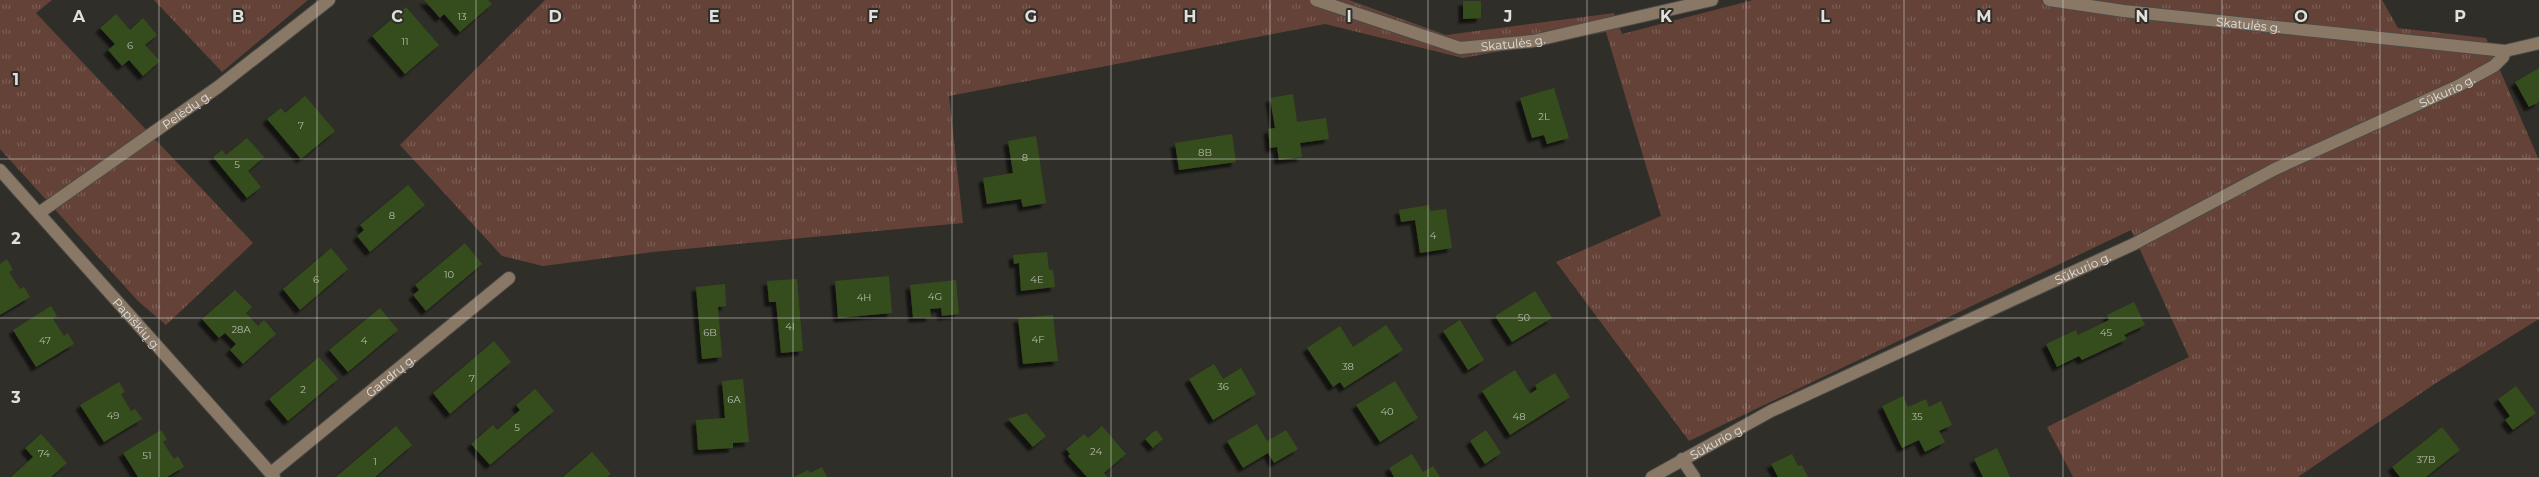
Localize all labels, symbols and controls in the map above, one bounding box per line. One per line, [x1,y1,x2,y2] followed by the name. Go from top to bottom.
[72,7,86,26] text: A
[232,7,244,26] text: B
[391,7,403,26] text: C
[548,7,562,26] text: D
[709,7,719,26] text: E
[868,7,878,26] text: F
[1025,7,1037,26] text: G
[1184,7,1196,26] text: H
[1346,7,1352,26] text: I
[1503,7,1512,26] text: J
[1660,7,1673,26] text: K
[1820,7,1830,26] text: L
[1976,7,1992,26] text: M
[2136,7,2148,26] text: N
[2294,7,2308,26] text: O
[2454,7,2466,26] text: P
[457,10,467,23] house number: 13
[2216,13,2282,35] street label: Skatulės g.
[1480,31,1547,53] street label: Skatulės g.
[401,35,409,48] house number: 11
[127,39,133,52] house number: 6
[13,70,19,89] text: 1
[2416,71,2477,110] street label: Sūkurio g.
[159,87,214,132] street label: Pelėdų g.
[1538,110,1550,123] house number: 2L
[298,119,304,132] house number: 7
[1198,146,1212,159] house number: 8B
[1022,151,1028,164] house number: 8
[234,158,240,171] house number: 5
[389,209,395,222] house number: 8
[11,229,21,248] text: 2
[1430,229,1437,242] house number: 4
[2052,248,2113,287] street label: Sūkurio g.
[444,268,454,281] house number: 10
[313,273,319,286] house number: 6
[1030,273,1044,286] house number: 4E
[928,290,942,303] house number: 4G
[857,291,871,304] house number: 4H
[110,294,164,353] street label: Papiškių g.
[1518,311,1531,324] house number: 50
[785,320,795,333] house number: 4I
[231,323,251,336] house number: 28A
[703,326,717,339] house number: 6B
[2100,326,2112,339] house number: 45
[1032,333,1044,346] house number: 4F
[39,334,51,347] house number: 47
[361,334,368,347] house number: 4
[362,351,418,400] street label: Gandrų g.
[1342,360,1354,373] house number: 38
[469,372,475,385] house number: 7
[1217,380,1229,393] house number: 36
[300,383,306,396] house number: 2
[10,388,21,407] text: 3
[727,393,741,406] house number: 6A
[1380,405,1394,418] house number: 40
[107,409,119,422] house number: 49
[1512,410,1526,423] house number: 48
[1911,410,1923,423] house number: 35
[1687,420,1747,462] street label: Sūkurio g.
[514,421,520,434] house number: 5
[1090,445,1102,458] house number: 24
[38,447,50,460] house number: 74
[142,449,152,462] house number: 51
[2417,453,2435,466] house number: 37B
[373,455,377,468] house number: 1

